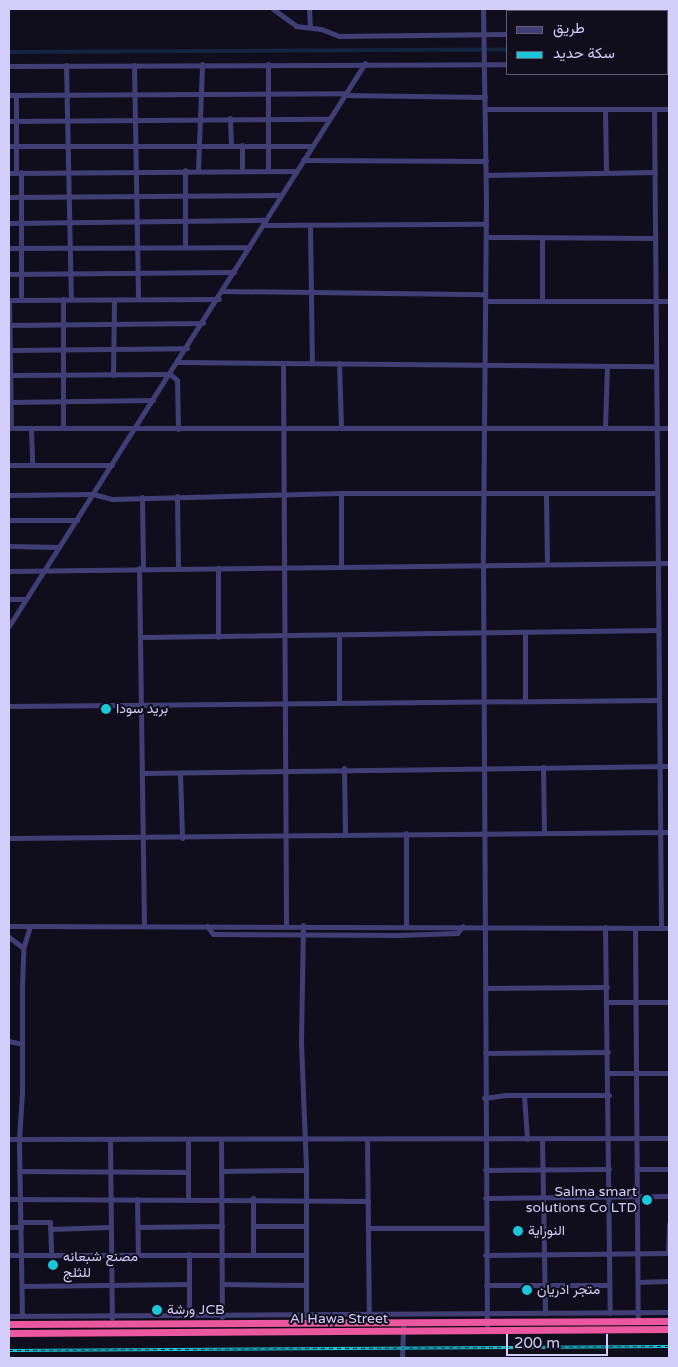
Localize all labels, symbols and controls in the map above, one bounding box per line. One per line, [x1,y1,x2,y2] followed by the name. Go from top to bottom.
[506,10,668,75] legend
[553,19,585,37] text: طريق
[553,44,615,62] text: سكة حديد
[116,701,168,717] place label: بريد سودا
[100,703,112,715] marker: بريد سودا
[526,1184,637,1216] place label: Salma smart solutions Co LTD
[641,1194,653,1206] marker: Salma smart solutions Co LTD
[528,1223,565,1239] place label: النوراية
[512,1225,524,1237] marker: النوراية
[63,1249,138,1282] place label: مصنع شبعانه للثلج
[47,1259,59,1271] marker: مصنع شبعانه للثلج
[537,1282,600,1298] place label: متجر ادريان
[521,1284,533,1296] marker: متجر ادريان
[167,1302,225,1318] place label: ورشة JCB
[151,1304,163,1316] marker: ورشة JCB
[290,1311,388,1327] street label: Al Hawa Street
[508,1324,610,1356] scale bar
[514,1334,560,1352] text: 200 m

